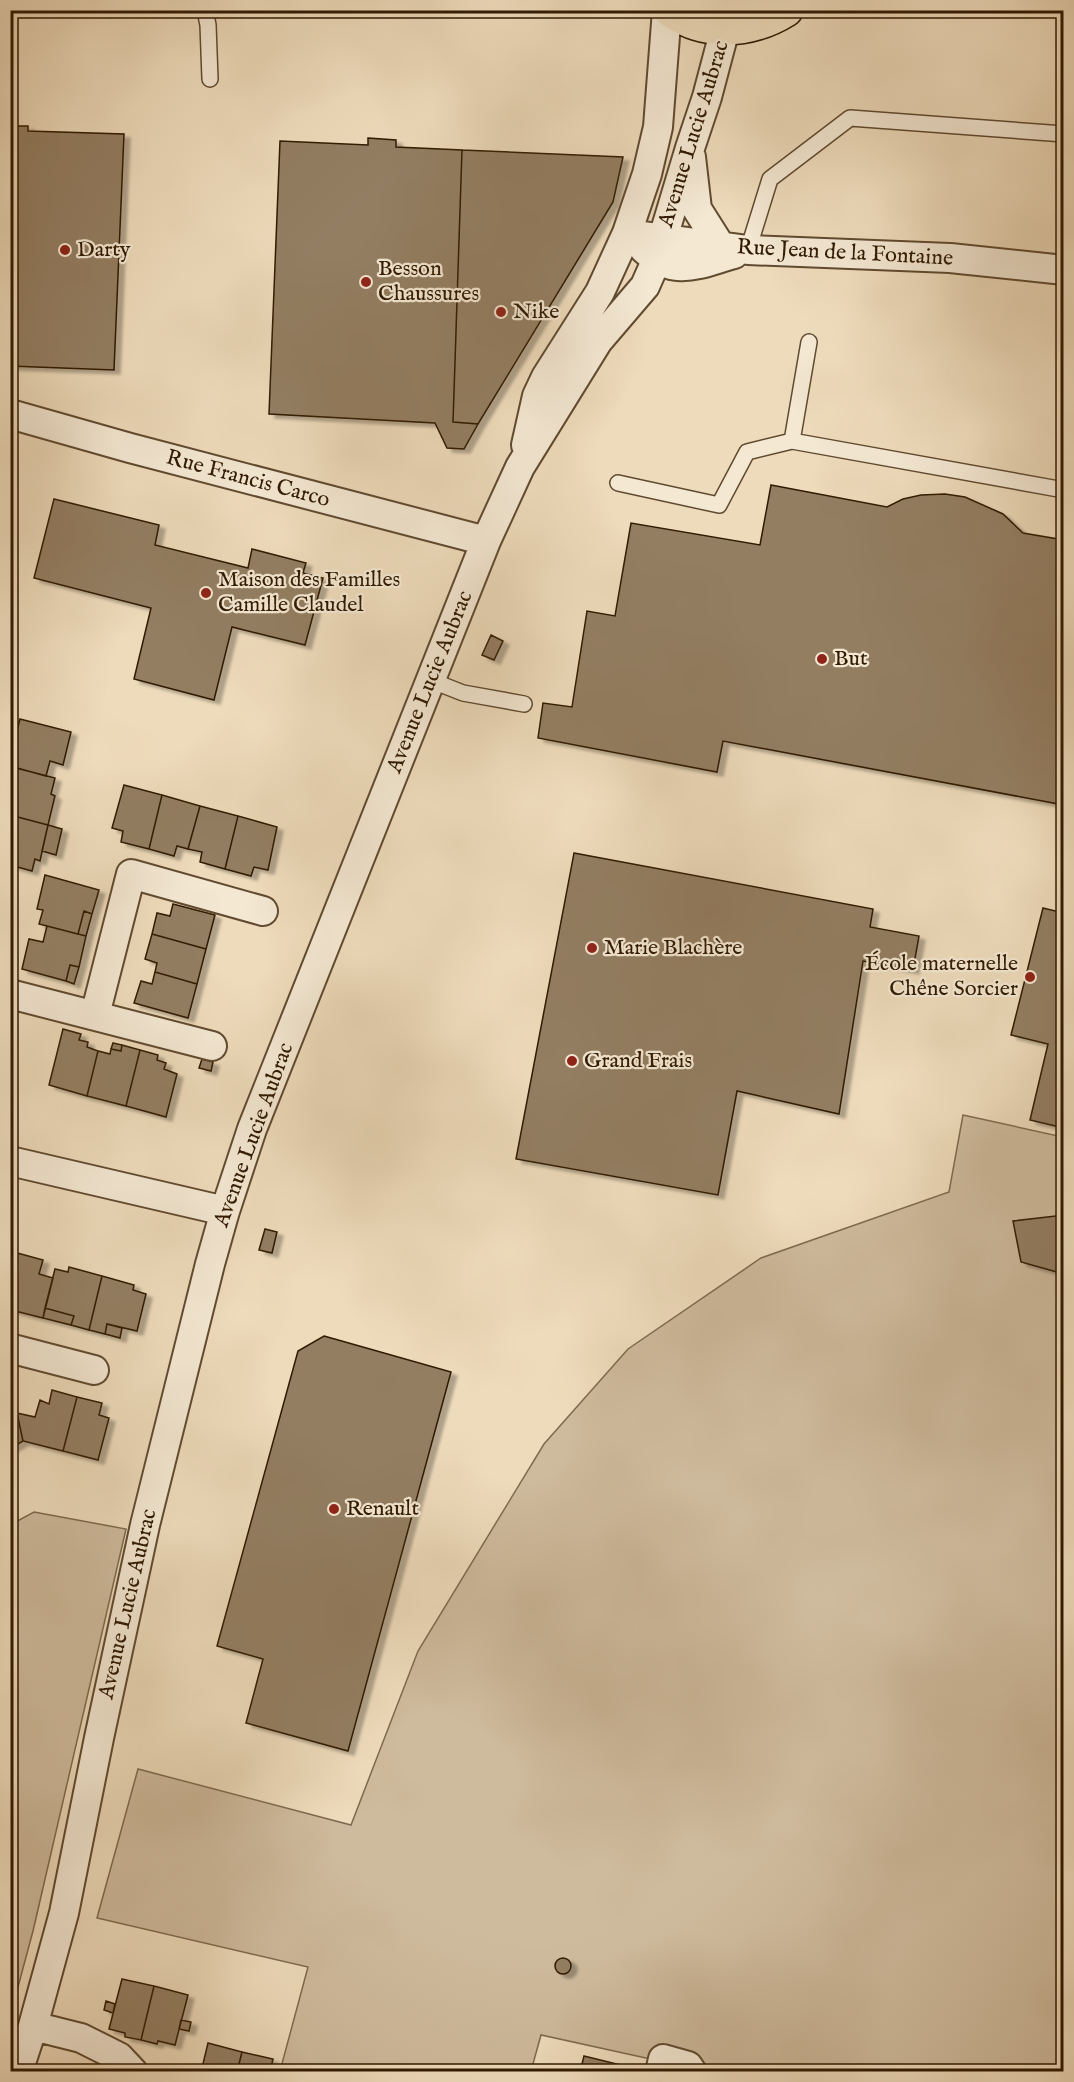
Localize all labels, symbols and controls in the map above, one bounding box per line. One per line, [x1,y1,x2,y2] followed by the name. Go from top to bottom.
[652,37,736,232] street label: Avenue Lucie Aubrac
[736,233,954,273] street label: Rue Jean de la Fontaine
[77,236,131,264] place label: Darty
[58,243,72,257] marker: Darty
[378,255,479,308] place label: Besson Chaussures
[359,275,373,289] marker: Besson Chaussures
[513,298,559,326] place label: Nike
[494,305,508,319] marker: Nike
[163,444,333,514] street label: Rue Francis Carco
[218,566,400,619] place label: Maison des Familles Camille Claudel
[199,586,213,600] marker: Maison des Familles Camille Claudel
[380,587,479,778] street label: Avenue Lucie Aubrac
[834,645,868,673] place label: But
[815,652,829,666] marker: But
[604,934,742,962] place label: Marie Blachère
[585,941,599,955] marker: Marie Blachère
[865,950,1018,1003] place label: École maternelle Chêne Sorcier
[1023,970,1037,984] marker: École maternelle Chêne Sorcier
[207,1039,300,1232] street label: Avenue Lucie Aubrac
[584,1047,692,1075] place label: Grand Frais
[565,1054,579,1068] marker: Grand Frais
[346,1495,419,1523] place label: Renault
[327,1502,341,1516] marker: Renault
[92,1506,163,1703] street label: Avenue Lucie Aubrac

